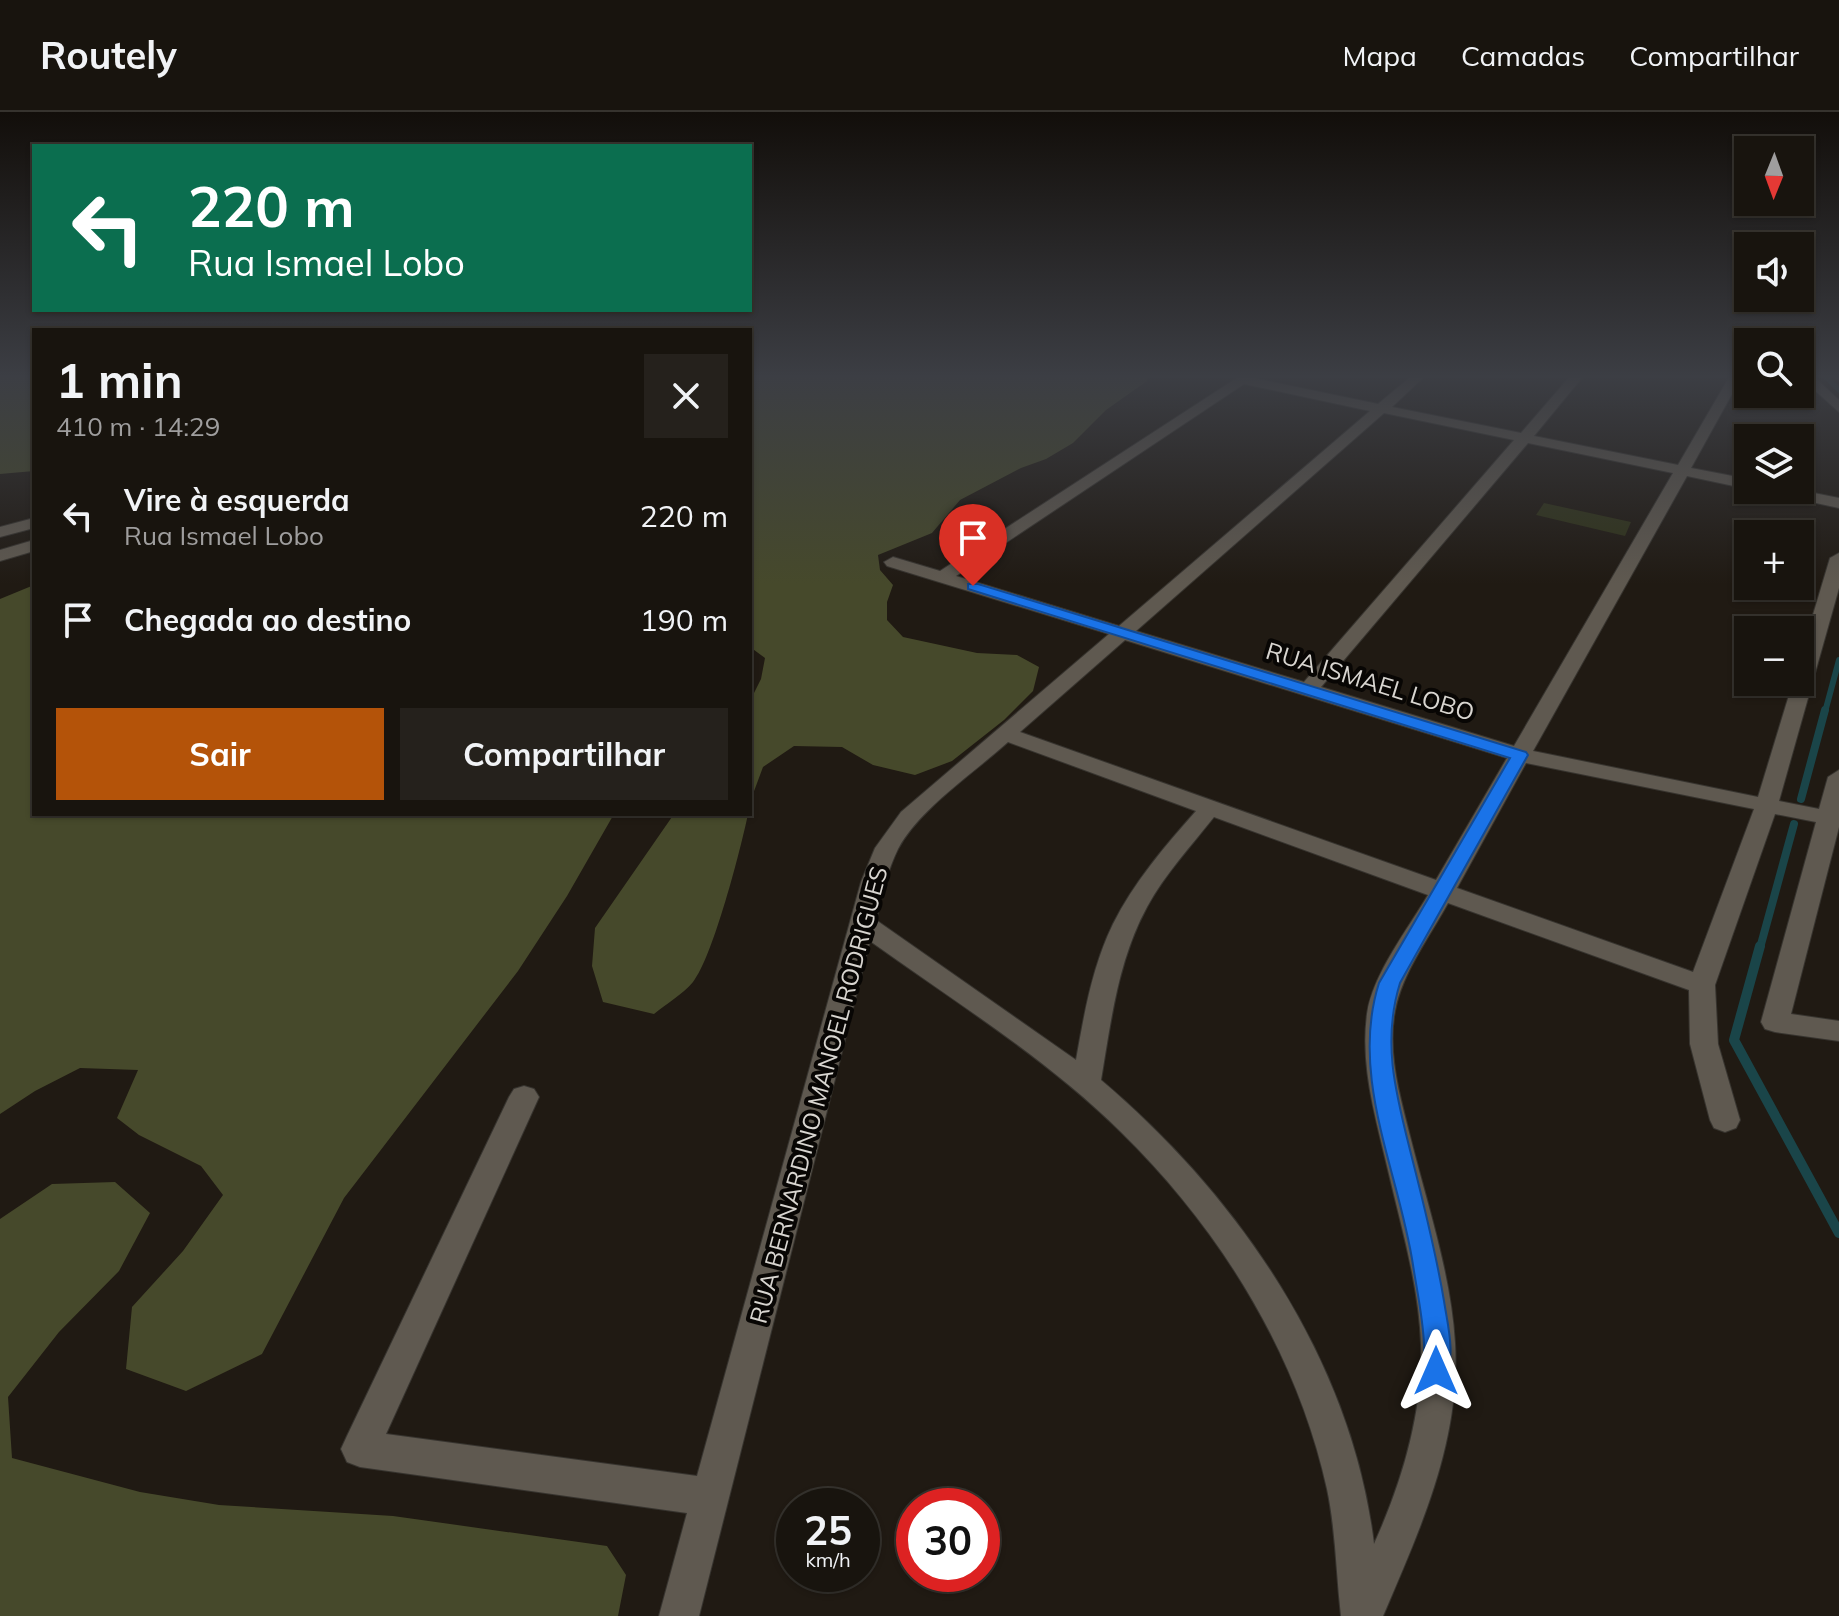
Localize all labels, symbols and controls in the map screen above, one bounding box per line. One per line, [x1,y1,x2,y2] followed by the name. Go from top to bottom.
[40,31,177,79] text: Routely
[1342,38,1417,73] text: Mapa
[1461,38,1585,73] text: Camadas
[1629,38,1799,73] text: Compartilhar
[1734,136,1814,216] north arrow
[1734,136,1814,696] map controls
[188,171,355,241] text: 220 m
[56,176,160,280] icon: left
[1734,232,1814,312] button: sound
[188,240,465,285] text: Rua Ismael Lobo
[1734,328,1814,408] button: search
[56,350,183,410] text: 1 min
[644,354,728,438] button: close
[56,410,220,443] text: 410 m · 14:29
[1734,424,1814,504] button: layers
[124,481,350,519] text: Vire à esquerda
[56,494,100,538] icon: left
[640,497,728,535] text: 220 m
[939,504,1007,586] pin
[951,516,995,560] icon: arrive
[124,519,324,552] text: Rua Ismael Lobo
[1734,520,1814,600] button: +
[56,598,100,642] icon: arrive
[124,601,411,639] text: Chegada ao destino
[640,601,728,639] text: 190 m
[1734,616,1814,696] button: −
[1262,635,1478,727] street label: RUA ISMAEL LOBO
[56,708,384,800] button: Sair
[400,708,728,800] button: Compartilhar
[742,863,894,1326] street label: RUA BERNARDINO MANOEL RODRIGUES
[1394,1329,1478,1413] position arrow
[896,1488,1000,1592] speed limit sign: 30
[804,1505,852,1555] text: 25
[805,1547,851,1572] text: km/h

